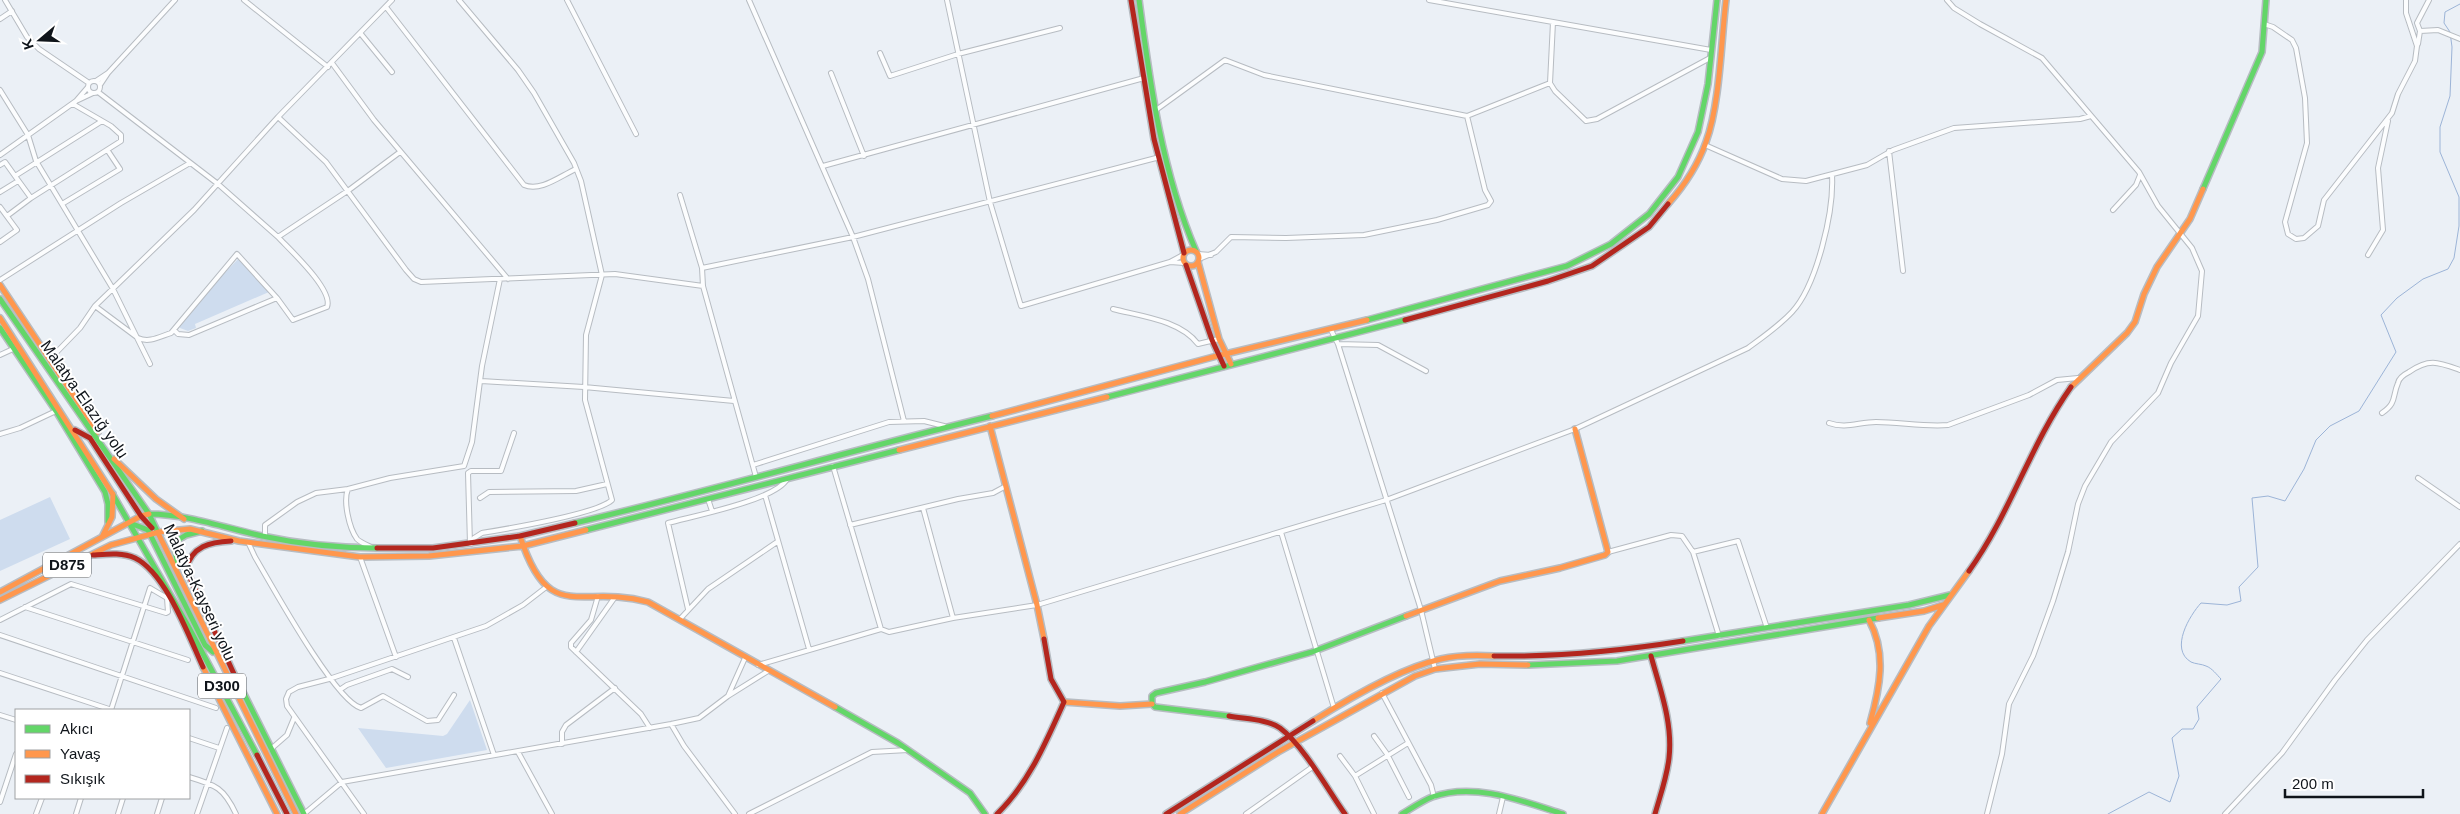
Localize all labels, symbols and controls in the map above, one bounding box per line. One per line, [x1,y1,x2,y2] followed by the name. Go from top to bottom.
[15,15,65,65] north arrow
[18,37,37,52] text: K
[38,337,132,461] street label: Malatya-Elazığ yolu
[160,521,239,663] street label: Malatya-Kayseri yolu
[43,552,91,578] road number: D875
[198,674,246,698] road number: D300
[15,709,190,799] legend
[60,720,93,737] text: Akıcı
[60,745,101,762] text: Yavaş
[2285,766,2422,798] scale bar
[60,770,106,787] text: Sıkışık
[2292,775,2334,792] text: 200 m

